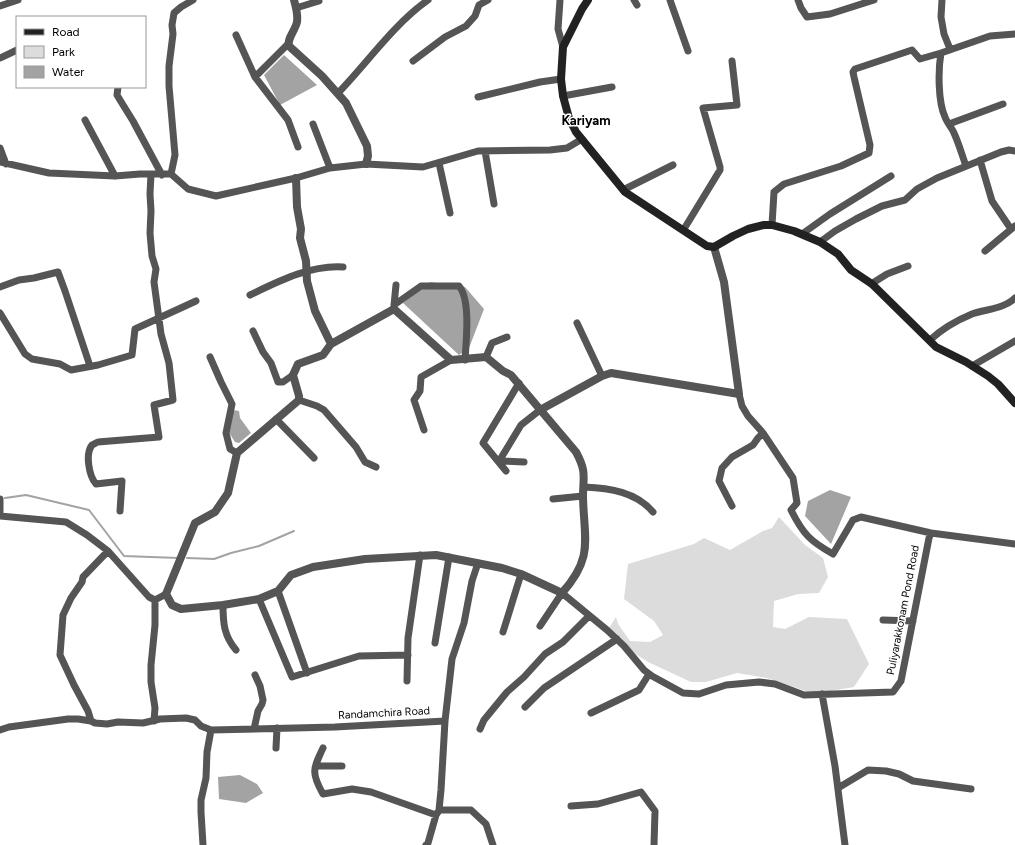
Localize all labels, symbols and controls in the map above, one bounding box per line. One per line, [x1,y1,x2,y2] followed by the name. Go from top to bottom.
[16,16,146,88] legend
[52,25,80,39] text: Road
[52,45,75,59] text: Park
[52,65,84,79] text: Water
[561,113,611,128] district label: Kariyam
[884,544,922,676] street label: Puliyarakkonam Pond Road
[338,704,430,722] street label: Randamchira Road

